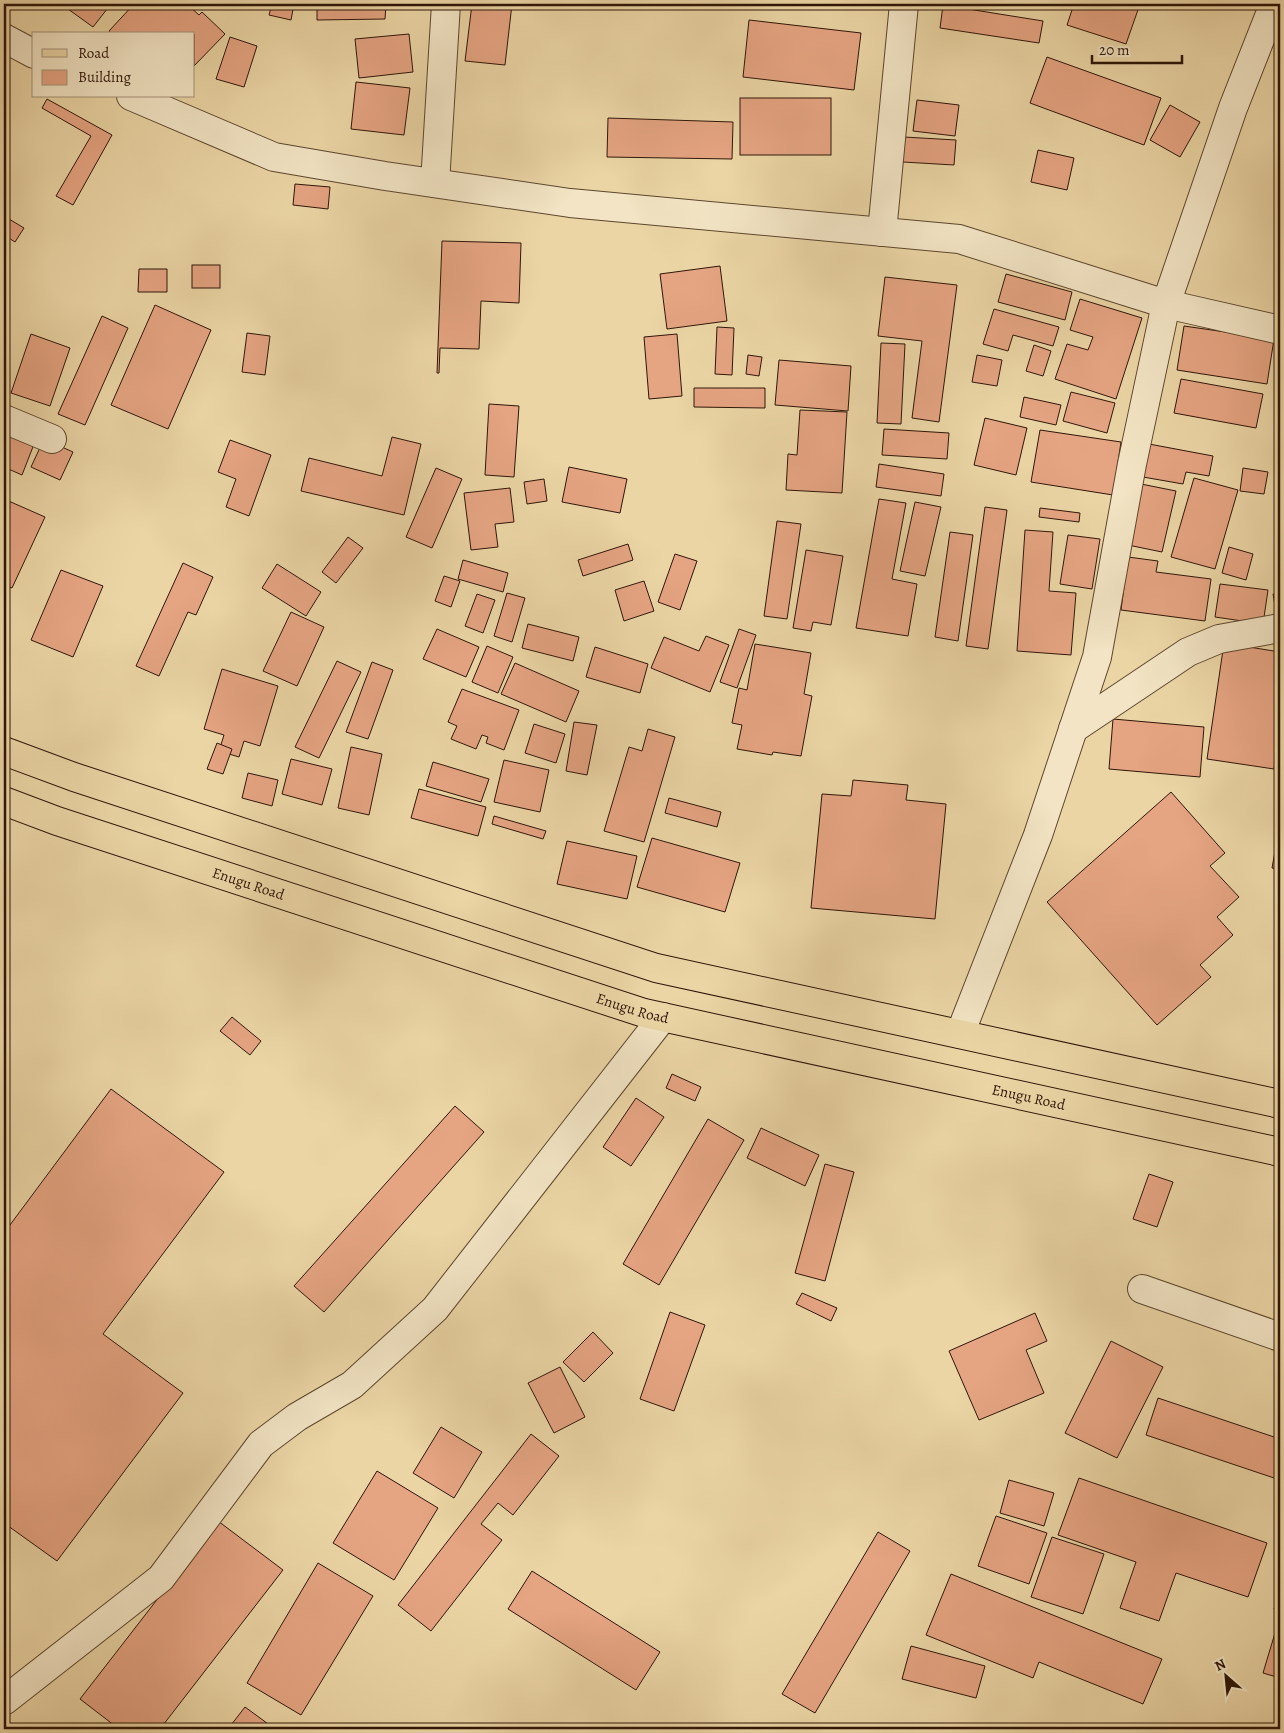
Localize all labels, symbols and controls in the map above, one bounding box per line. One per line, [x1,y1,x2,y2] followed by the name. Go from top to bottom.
[32,32,195,98] legend
[1092,32,1182,64] scale bar
[1099,40,1130,60] text: 20 m
[78,43,110,63] text: Road
[78,67,131,87] text: Building
[210,862,288,905] street label: Enugu Road
[594,988,672,1028] street label: Enugu Road
[990,1079,1068,1115] street label: Enugu Road
[1202,1650,1252,1700] north arrow
[1211,1654,1229,1676] text: N

